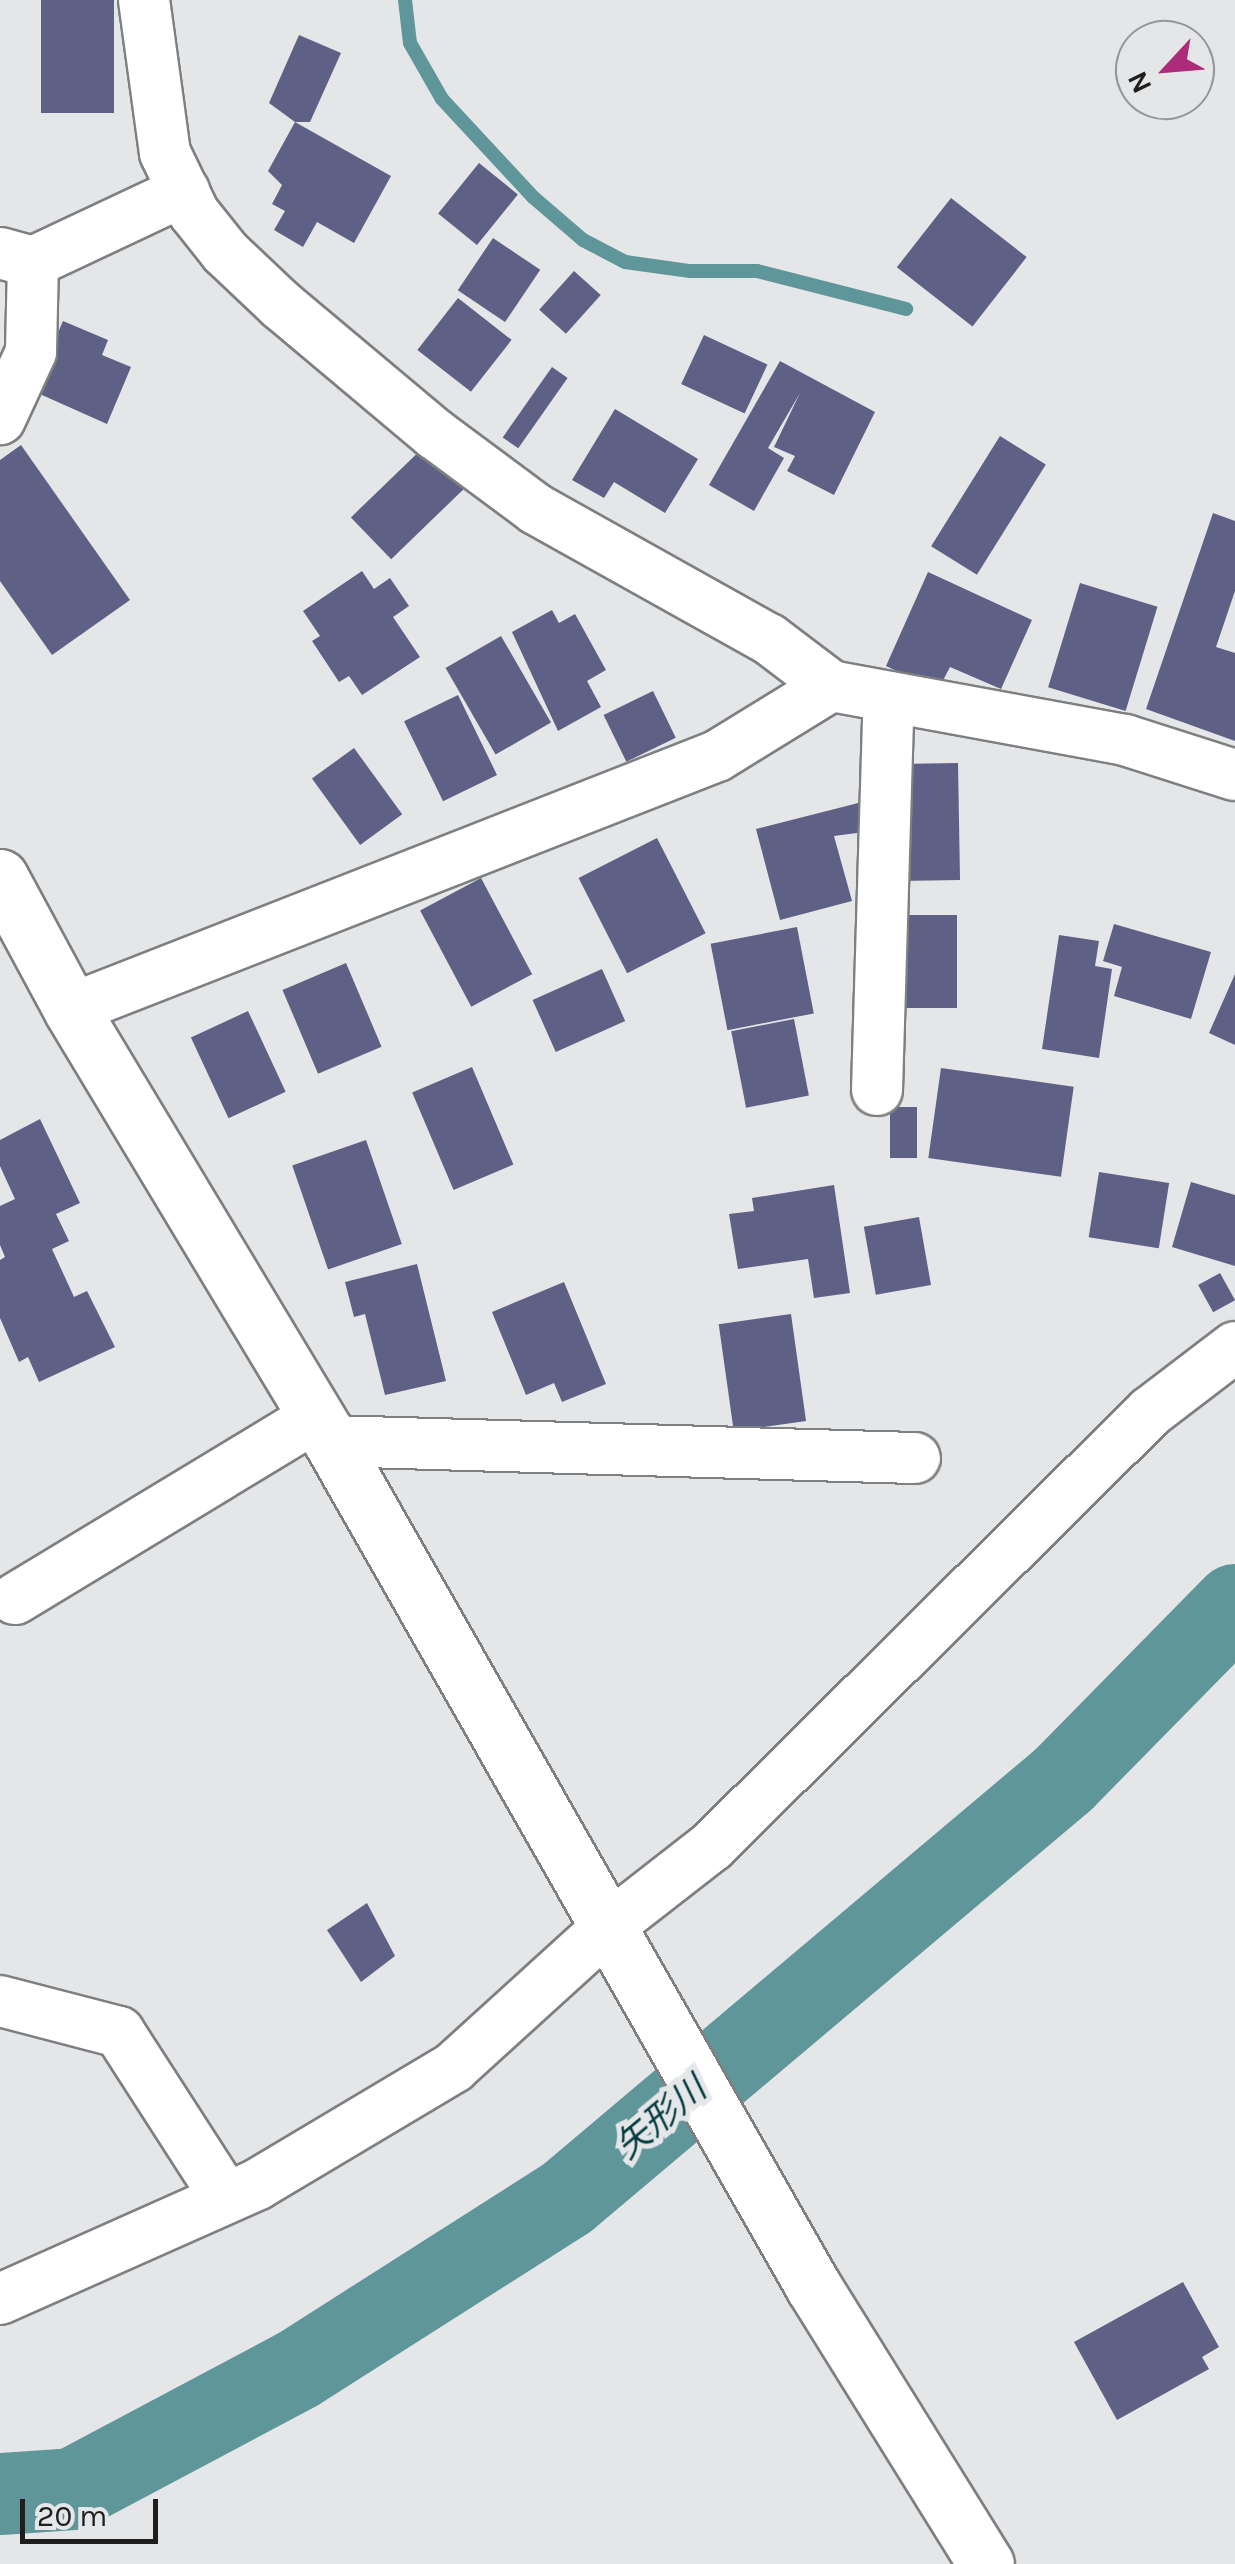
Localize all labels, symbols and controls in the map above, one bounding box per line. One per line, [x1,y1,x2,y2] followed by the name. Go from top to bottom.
[1115,20,1215,120] north arrow
[1120,66,1159,99] text: N
[607,2068,715,2168] water label: 矢形川
[25,2479,162,2541] scale bar
[37,2498,107,2534] text: 20 m

